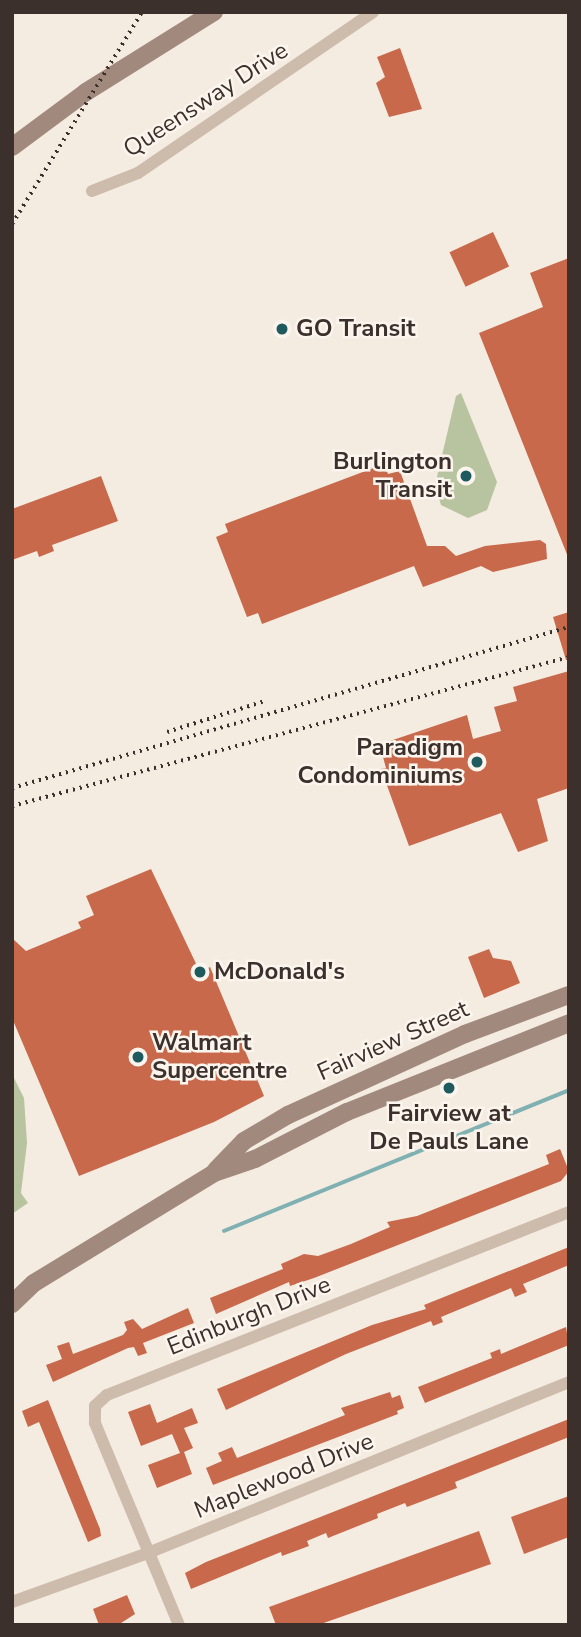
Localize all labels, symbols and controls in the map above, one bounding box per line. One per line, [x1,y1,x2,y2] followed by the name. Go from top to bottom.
[118,36,294,164] street label: Queensway Drive
[296,315,416,343] place label: GO Transit
[274,321,290,337] marker: GO Transit
[333,448,452,504] place label: Burlington Transit
[458,468,474,484] marker: Burlington Transit
[297,734,463,790] place label: Paradigm Condominiums
[469,754,485,770] marker: Paradigm Condominiums
[214,958,345,986] place label: McDonald's
[192,964,208,980] marker: McDonald's
[313,995,473,1087] street label: Fairview Street
[152,1029,287,1085] place label: Walmart Supercentre
[130,1049,146,1065] marker: Walmart Supercentre
[441,1080,457,1096] marker: Fairview at De Pauls Lane
[369,1100,529,1156] place label: Fairview at De Pauls Lane
[163,1270,335,1362] street label: Edinburgh Drive
[190,1427,378,1525] street label: Maplewood Drive

